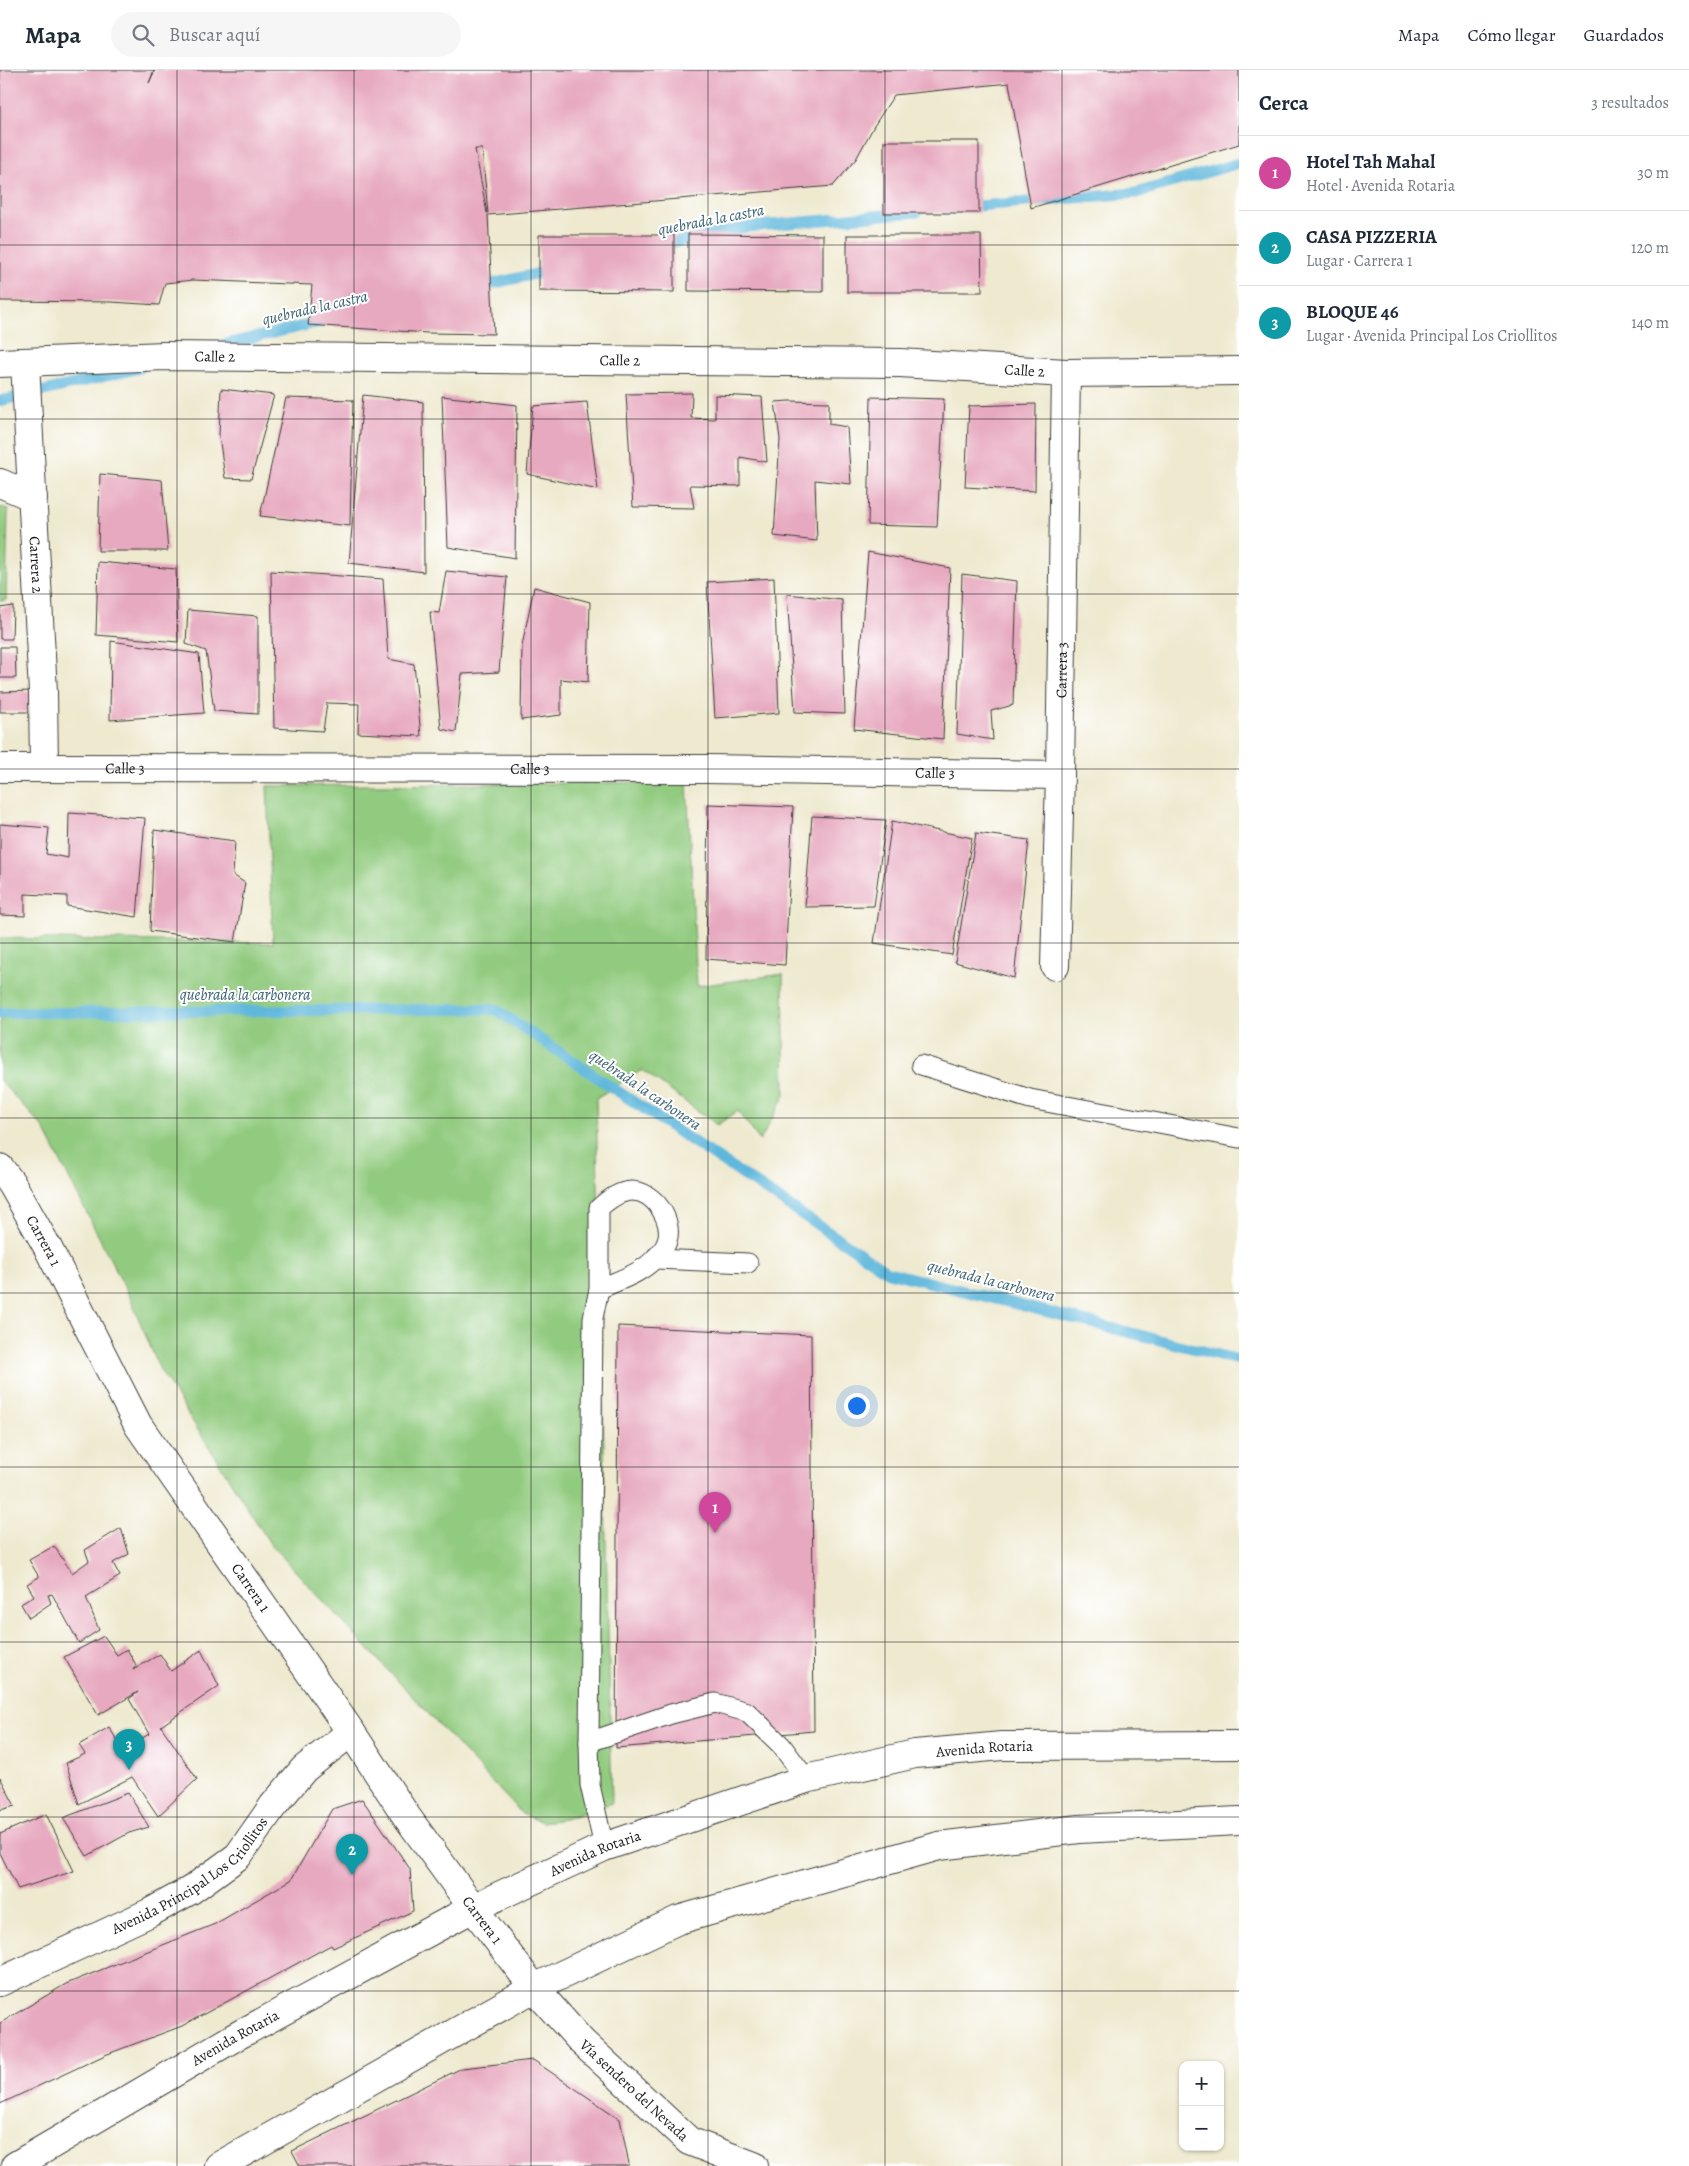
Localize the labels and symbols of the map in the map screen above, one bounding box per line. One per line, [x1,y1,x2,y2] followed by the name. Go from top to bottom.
[656,199,767,241] water label: quebrada la castra
[260,285,370,331] water label: quebrada la castra
[194,346,235,367] street label: Calle 2
[599,350,640,371] street label: Calle 2
[1004,359,1045,382] street label: Calle 2
[24,536,48,594] street label: Carrera 2
[1051,642,1072,698] street label: Carrera 3
[105,758,145,778] street label: Calle 3
[510,759,550,779] street label: Calle 3
[915,763,955,783] street label: Calle 3
[180,984,311,1006] water label: quebrada la carbonera
[585,1044,706,1136] water label: quebrada la carbonera
[22,1212,66,1270] street label: Carrera 1
[925,1255,1058,1308] water label: quebrada la carbonera
[844,1393,870,1419] your location
[699,1492,731,1533] pin: 1
[227,1559,275,1616] street label: Carrera 1
[113,1729,145,1770] pin: 3
[934,1736,1033,1762] street label: Avenida Rotaria
[108,1813,272,1939] street label: Avenida Principal Los Criollitos
[545,1825,644,1881] street label: Avenida Rotaria
[336,1834,368,1875] pin: 2
[458,1892,507,1948] street label: Carrera 1
[187,2005,283,2071] street label: Avenida Rotaria
[575,2034,693,2146] street label: Vía sendero del Nevada

